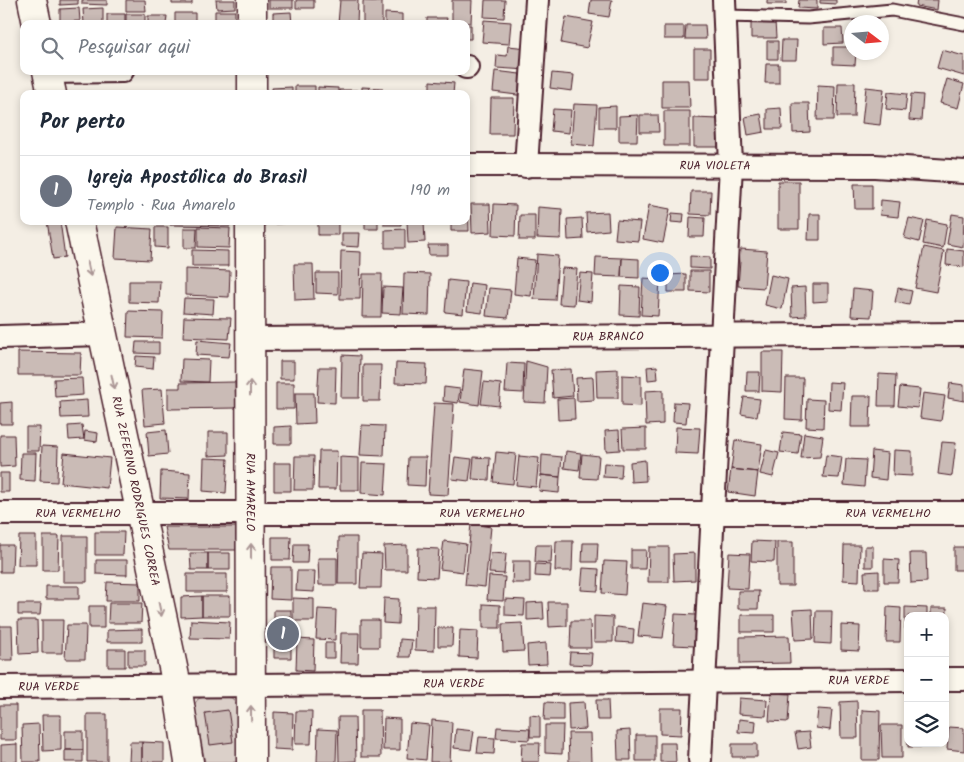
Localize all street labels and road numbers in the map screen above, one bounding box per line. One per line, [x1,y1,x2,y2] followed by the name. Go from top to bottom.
[679,156,751,175] street label: RUA VIOLETA
[572,327,644,346] street label: RUA BRANCO
[107,394,165,588] street label: RUA ZEFERINO RODRIGUES CORREA
[241,453,260,532] street label: RUA AMARELO
[35,504,121,523] street label: RUA VERMELHO
[439,504,525,523] street label: RUA VERMELHO
[845,504,931,523] street label: RUA VERMELHO
[828,671,891,690] street label: RUA VERDE
[423,674,486,693] street label: RUA VERDE
[18,677,81,696] street label: RUA VERDE

